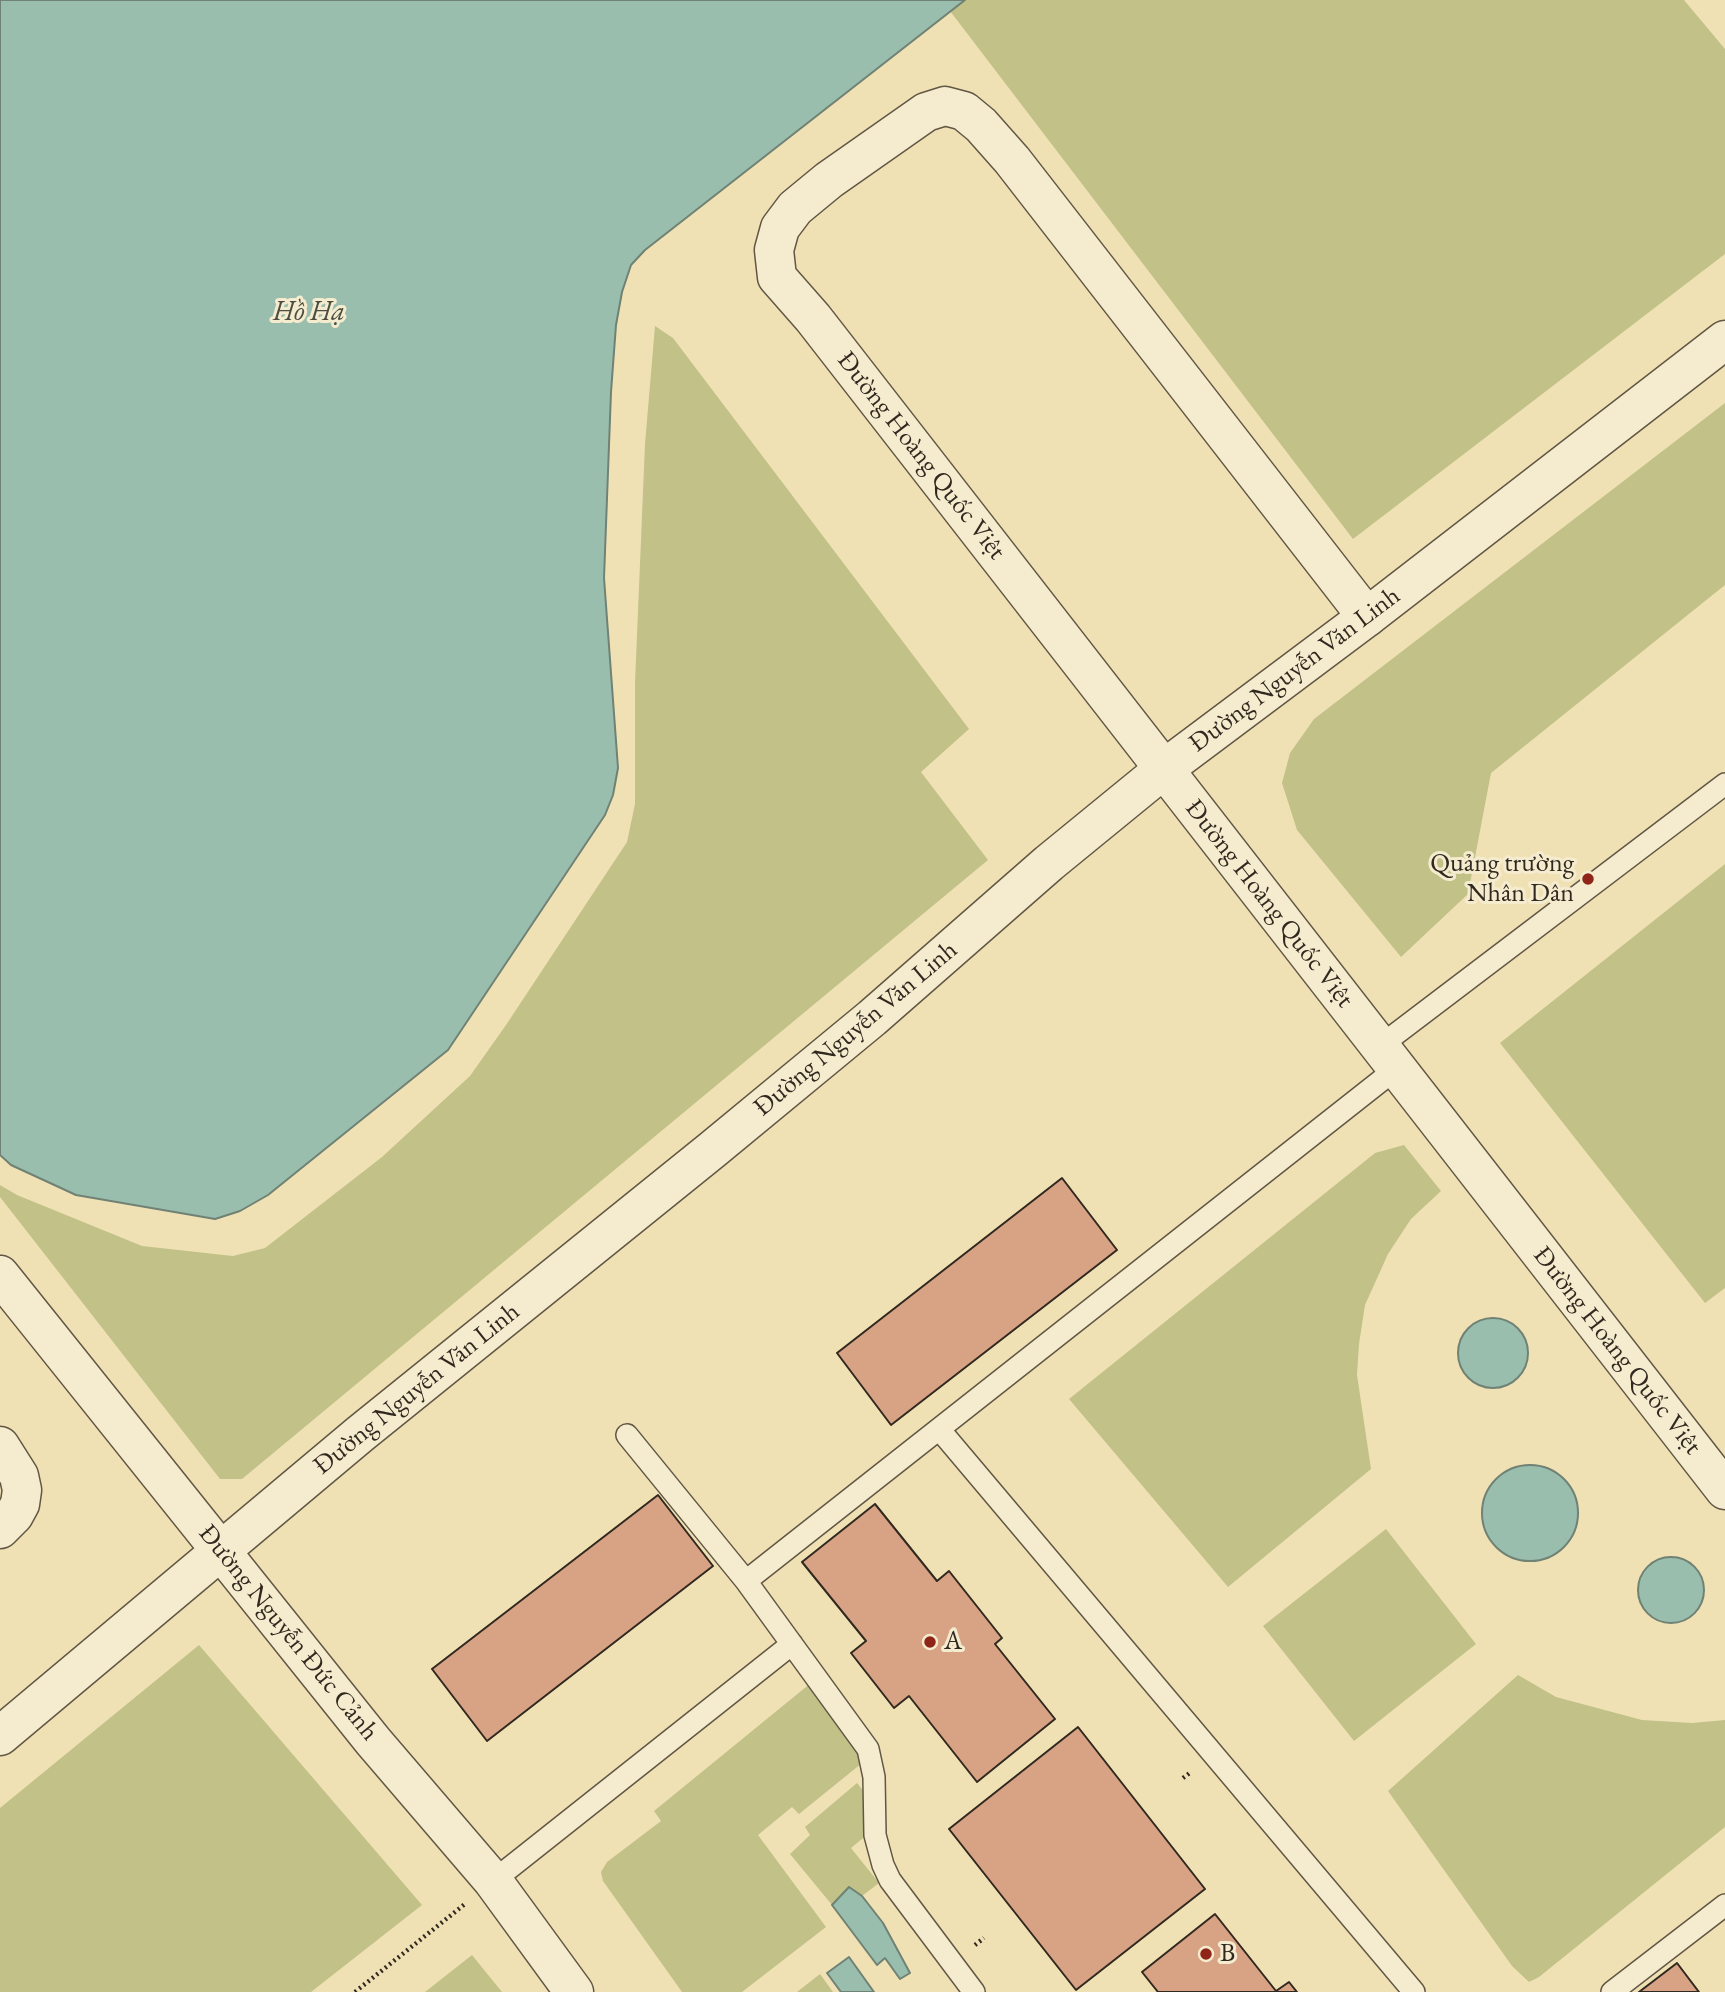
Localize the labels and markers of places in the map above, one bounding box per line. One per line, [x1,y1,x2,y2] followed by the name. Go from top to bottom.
[1430,848,1574,910] place label: Quảng trường Nhân Dân
[1580,871,1596,887] marker: Quảng trường Nhân Dân
[944,1626,962,1658] place label: A
[922,1634,938,1650] marker: A
[1220,1938,1235,1970] place label: B
[1198,1946,1214,1962] marker: B

